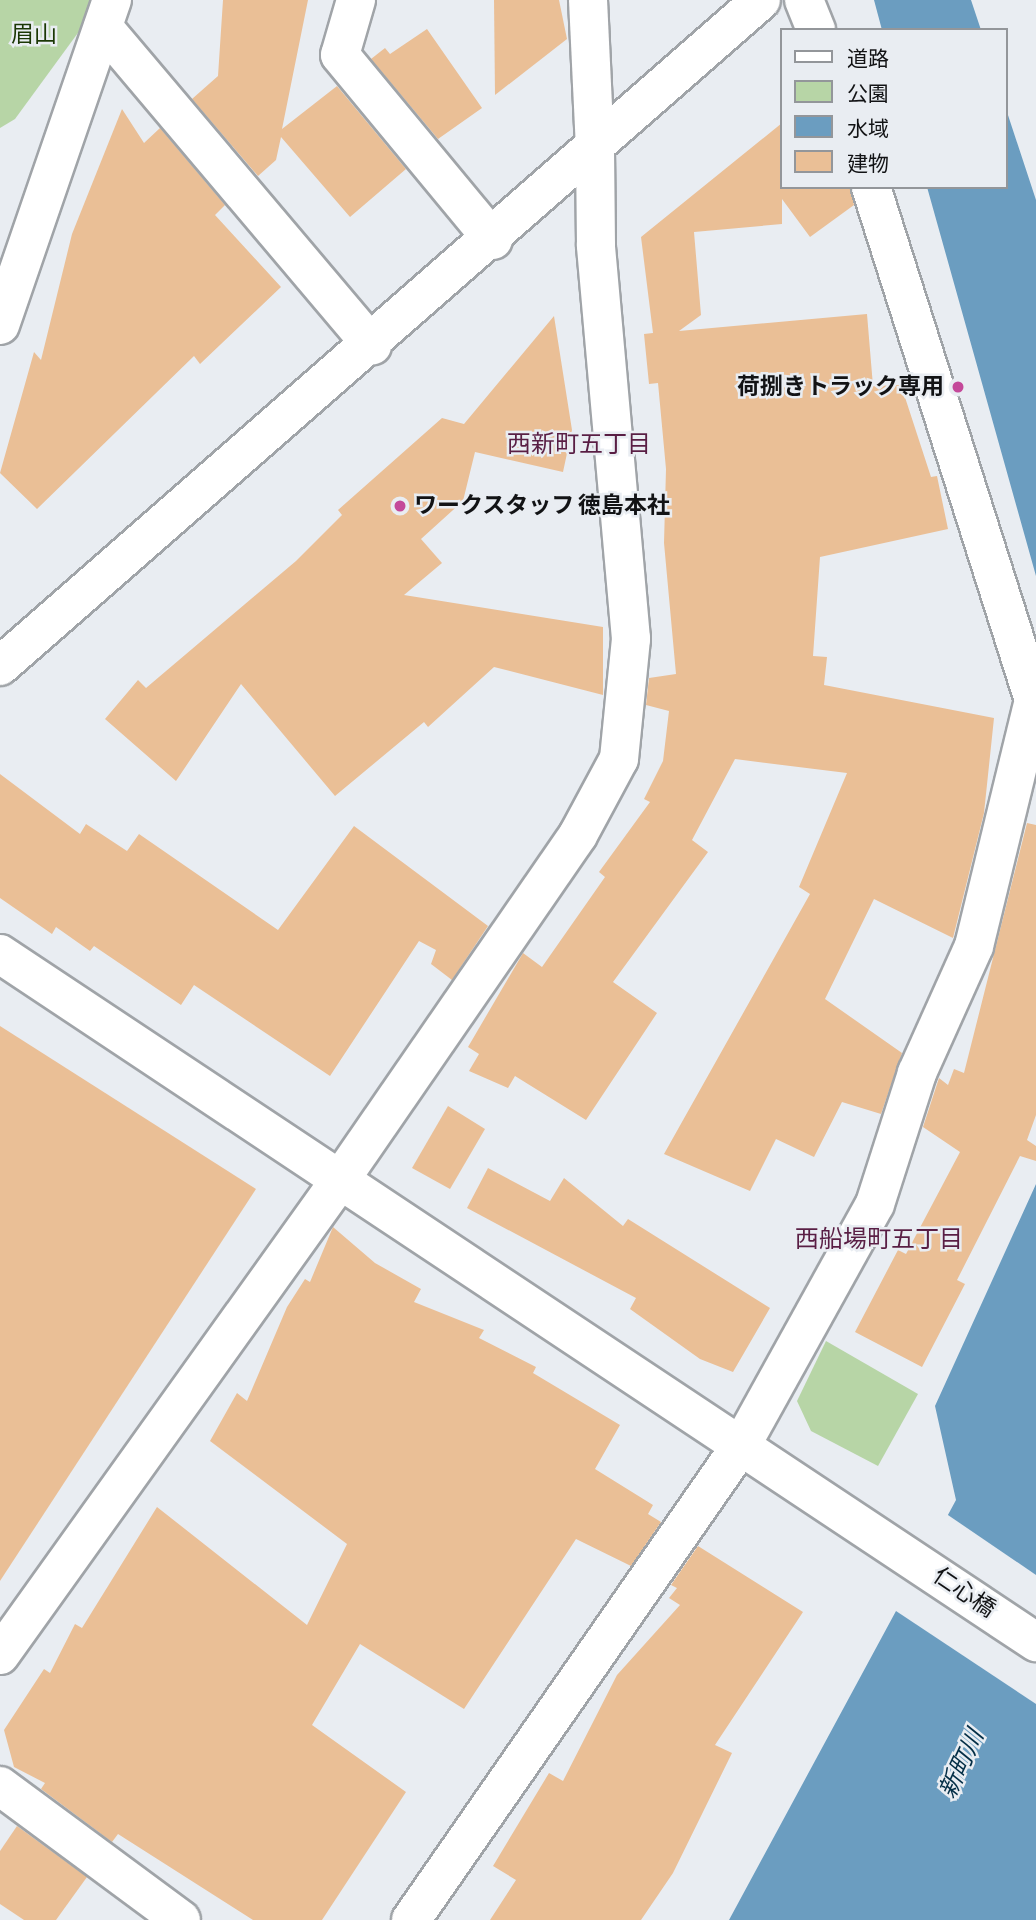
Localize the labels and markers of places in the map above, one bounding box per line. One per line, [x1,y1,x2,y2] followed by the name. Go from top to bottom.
[737,373,944,401] place label: 荷捌きトラック専用
[950,379,966,395] marker: 荷捌きトラック専用
[414,492,671,520] place label: ワークスタッフ 徳島本社
[392,498,408,514] marker: ワークスタッフ 徳島本社

